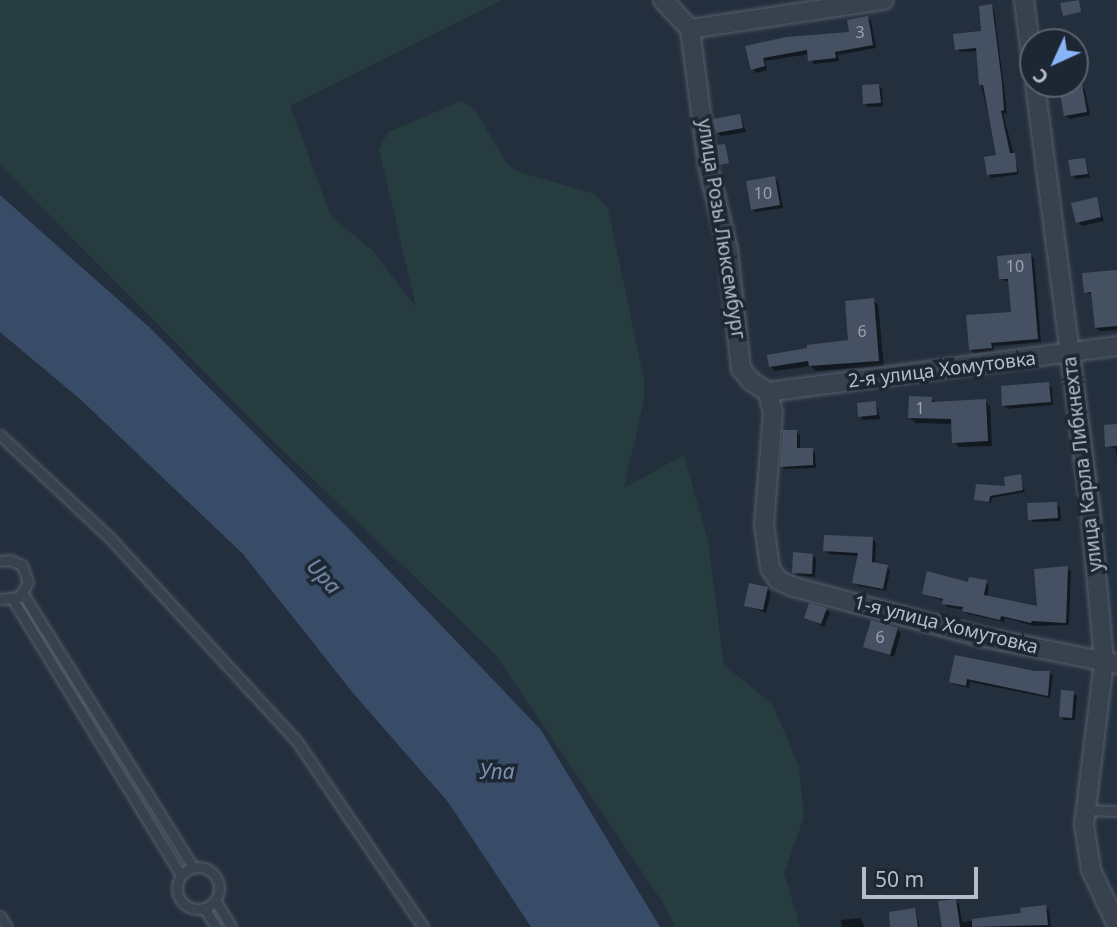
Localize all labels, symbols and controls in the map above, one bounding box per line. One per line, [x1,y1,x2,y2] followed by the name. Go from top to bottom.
[855,22,865,42] house number: 3
[1019,28,1089,98] north arrow
[1027,63,1054,90] text: С
[692,117,750,341] street label: улица Розы Люксембург
[754,183,772,203] house number: 10
[1006,256,1024,276] house number: 10
[857,321,867,341] house number: 6
[847,347,1037,393] street label: 2-я улица Хомутовка
[1058,355,1108,573] street label: улица Карла Либкнехта
[915,398,925,418] house number: 1
[302,553,346,599] water label: Upa
[852,591,1040,659] street label: 1-я улица Хомутовка
[875,627,885,647] house number: 6
[479,758,515,784] water label: Упа
[865,853,981,897] scale bar
[875,865,924,893] text: 50 m

